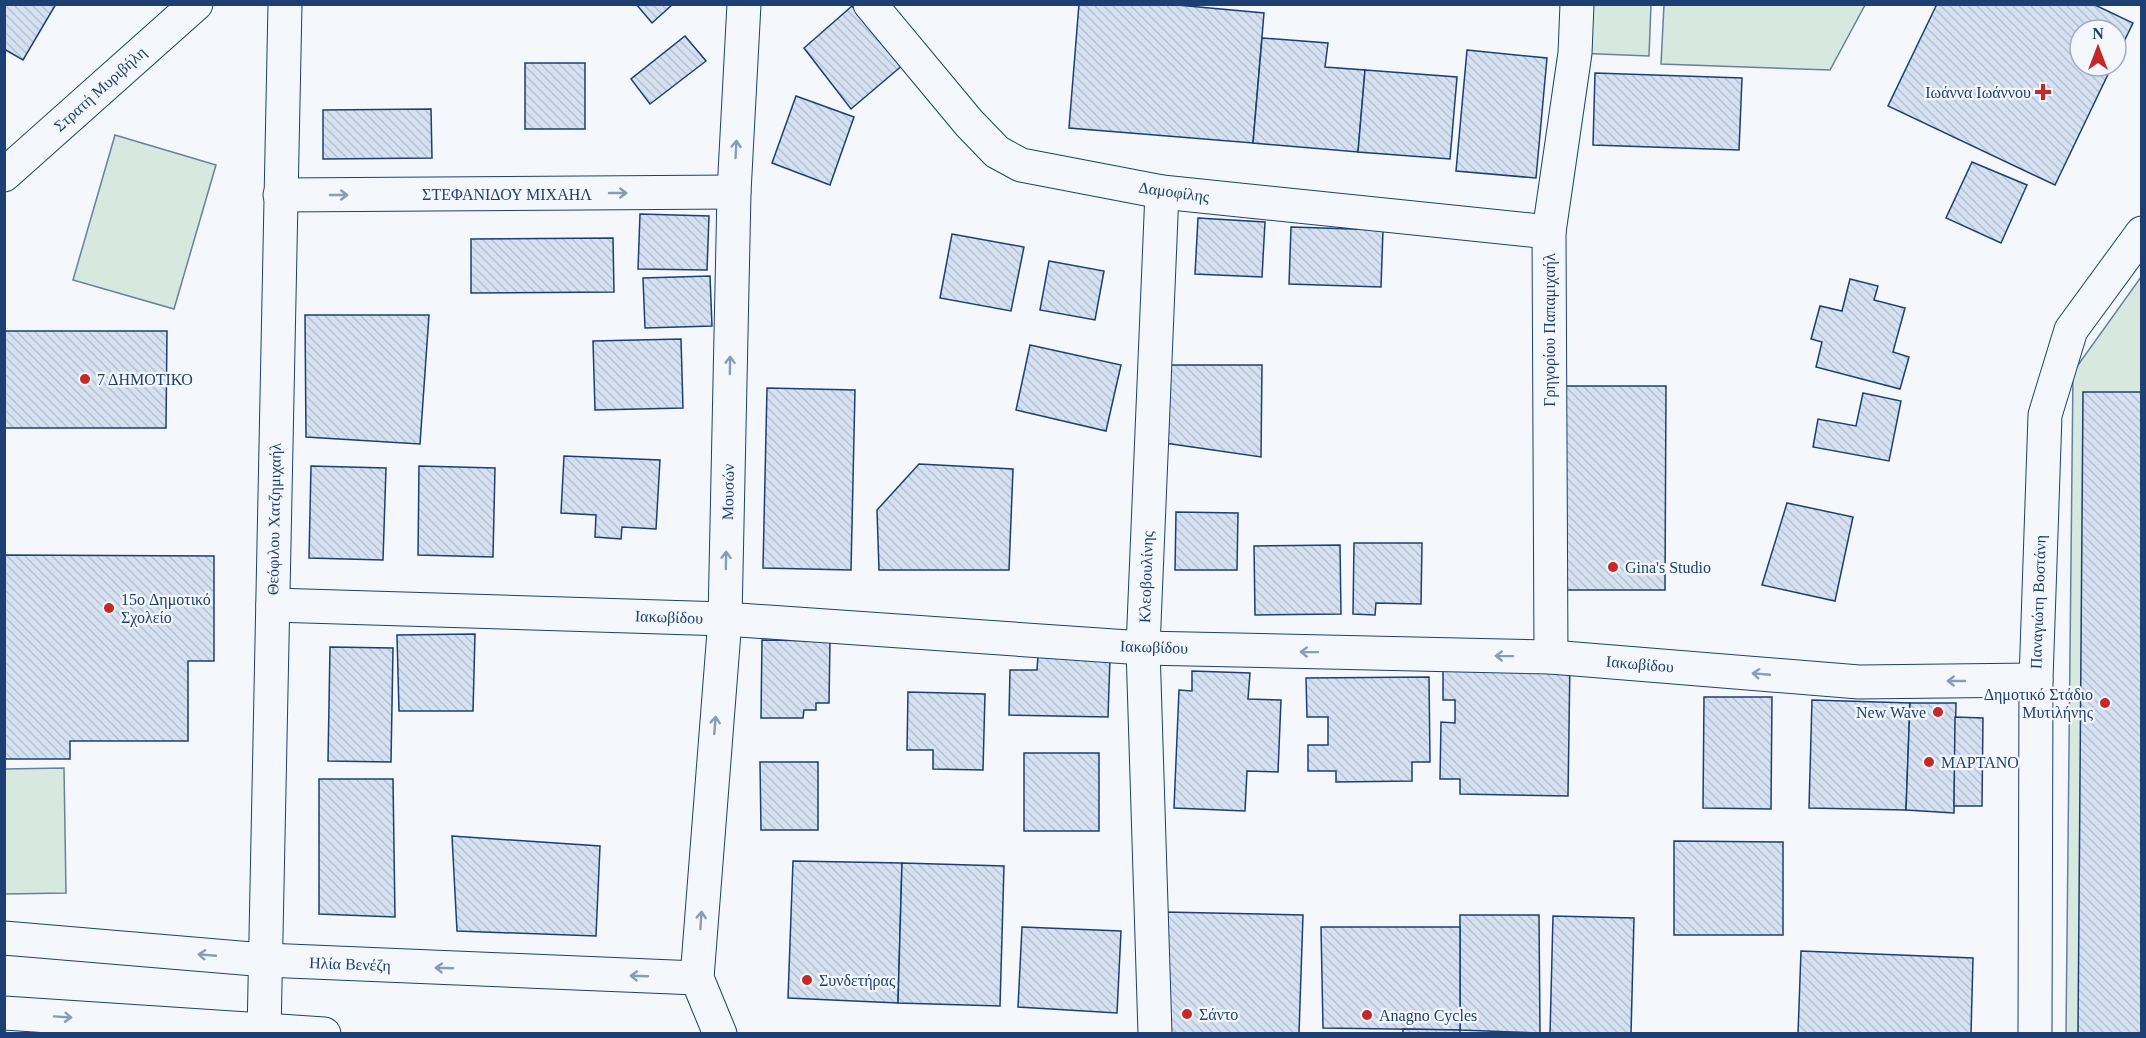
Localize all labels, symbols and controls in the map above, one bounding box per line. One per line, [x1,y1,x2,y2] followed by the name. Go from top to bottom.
[2068,18,2128,78] north arrow
[2092,25,2104,42] text: N
[51,43,150,135] street label: Στρατή Μυριβήλη
[1925,84,2031,101] place label: Ιωάννα Ιωάννου
[2036,85,2050,99] marker: Ιωάννα Ιωάννου
[731,140,742,160] one-way arrow
[1137,179,1211,206] street label: Δαμοφίλης
[422,186,592,203] street label: ΣΤΕΦΑΝΙΔΟΥ ΜΙΧΑΗΛ
[607,187,627,199] one-way arrow
[328,189,348,201] one-way arrow
[1541,253,1559,407] street label: Γρηγορίου Παπαμιχαήλ
[725,356,736,376] one-way arrow
[97,371,193,388] place label: 7 ΔΗΜΟΤΙΚΟ
[78,372,92,386] marker: 7 ΔΗΜΟΤΙΚΟ
[264,442,285,595] street label: Θεόφιλου Χατζημιχαήλ
[719,464,737,520] street label: Μουσών
[1136,530,1157,623] street label: Κλεοβουλίνης
[2027,535,2050,669] street label: Παναγιώτη Βοστάνη
[720,551,732,571] one-way arrow
[1625,559,1711,576] place label: Gina's Studio
[1606,560,1620,574] marker: Gina's Studio
[121,591,211,627] place label: 15o Δημοτικό Σχολείο
[102,601,116,615] marker: 15o Δημοτικό Σχολείο
[635,607,703,628] street label: Ιακωβίδου
[1120,637,1188,658] street label: Ιακωβίδου
[1300,646,1320,657] one-way arrow
[1495,650,1515,662] one-way arrow
[1605,653,1675,676] street label: Ιακωβίδου
[1752,668,1772,679] one-way arrow
[1947,675,1967,687] one-way arrow
[1984,686,2094,722] place label: Δημοτικό Στάδιο Μυτιλήνης
[2098,696,2112,710] marker: Δημοτικό Στάδιο Μυτιλήνης
[1856,704,1926,721] place label: New Wave
[1931,705,1945,719] marker: New Wave
[710,716,721,736] one-way arrow
[1941,754,2019,771] place label: ΜΑΡΤΑΝΟ
[1922,755,1936,769] marker: ΜΑΡΤΑΝΟ
[696,910,707,930] one-way arrow
[197,949,217,960] one-way arrow
[309,954,391,975] street label: Ηλία Βενέζη
[434,962,454,973] one-way arrow
[629,970,649,981] one-way arrow
[819,972,896,990] place label: Συνδετήρας
[800,973,814,987] marker: Συνδετήρας
[1199,1006,1238,1023] place label: Σάντο
[1180,1007,1194,1021] marker: Σάντο
[1379,1007,1477,1025] place label: Anagno Cycles
[1360,1008,1374,1022] marker: Anagno Cycles
[52,1012,72,1023] one-way arrow

